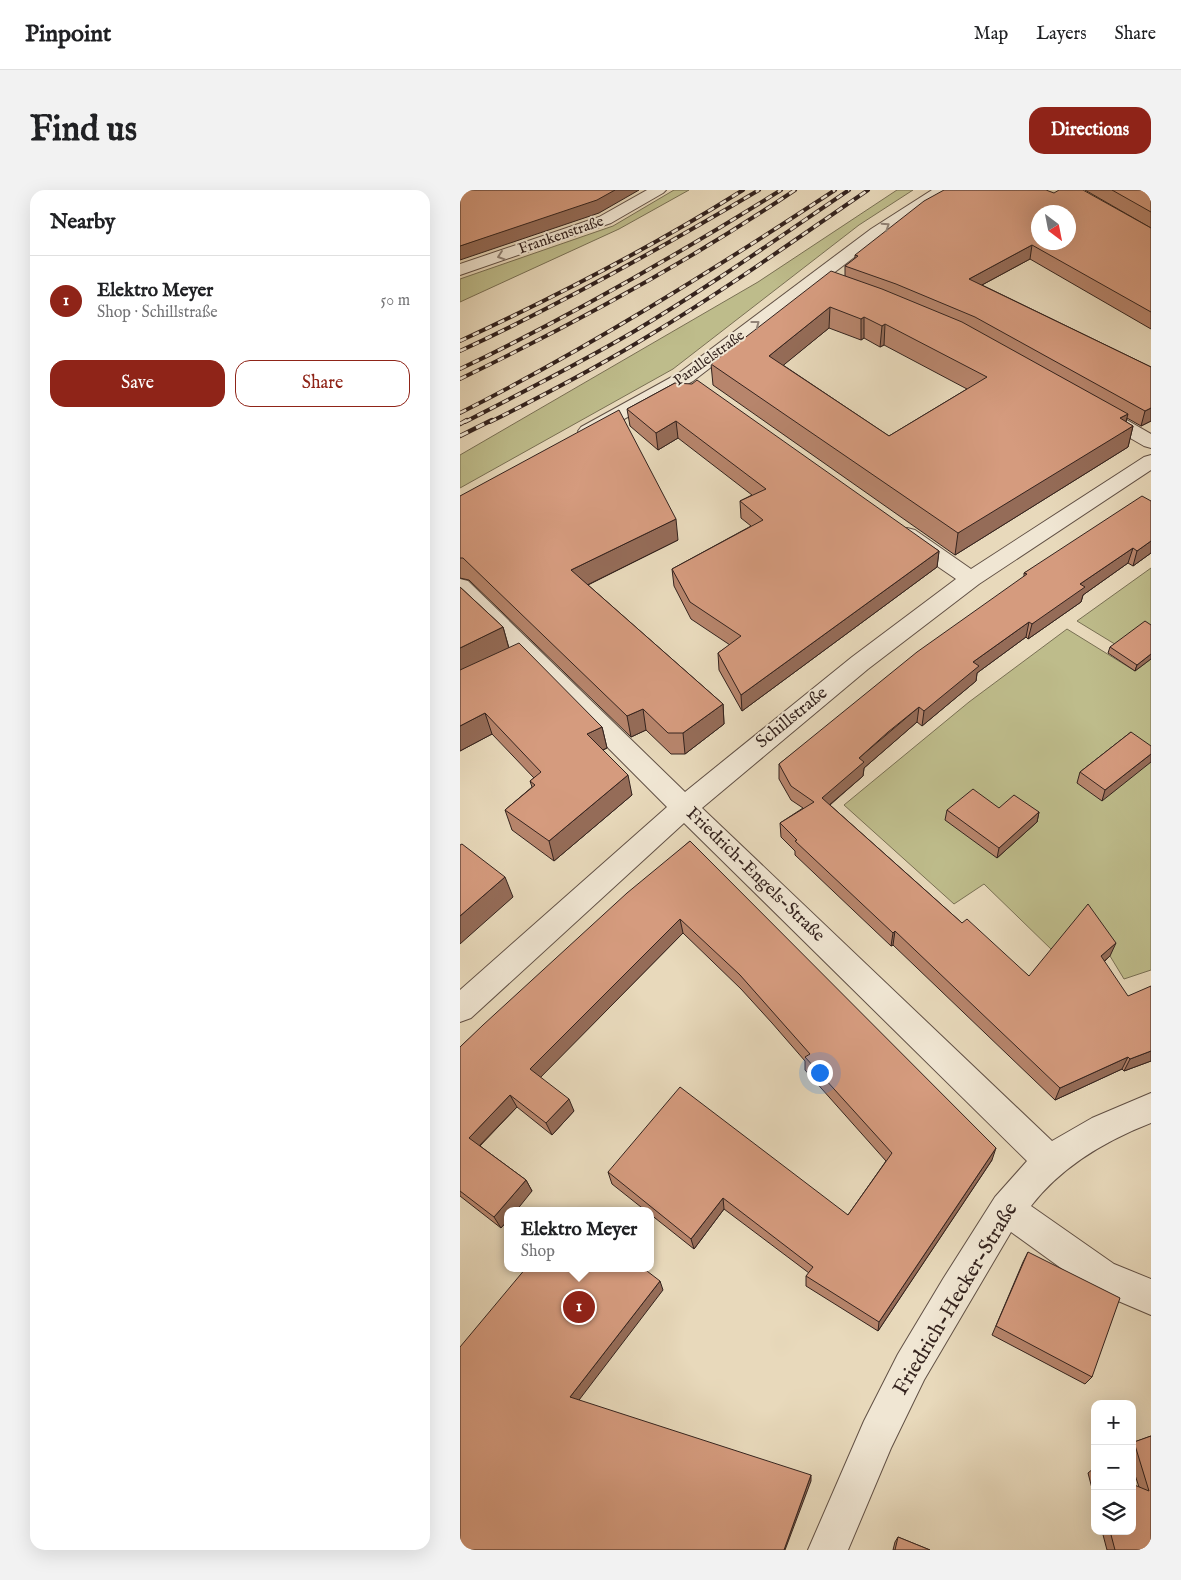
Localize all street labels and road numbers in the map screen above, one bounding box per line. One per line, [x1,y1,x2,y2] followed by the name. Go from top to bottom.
[516,211,606,258] street label: Frankenstraße
[670,326,748,390] street label: Parallelstraße
[751,682,833,754] street label: Schillstraße
[681,803,829,947] street label: Friedrich-Engels-Straße
[888,1197,1024,1400] street label: Friedrich-Hecker-Straße

